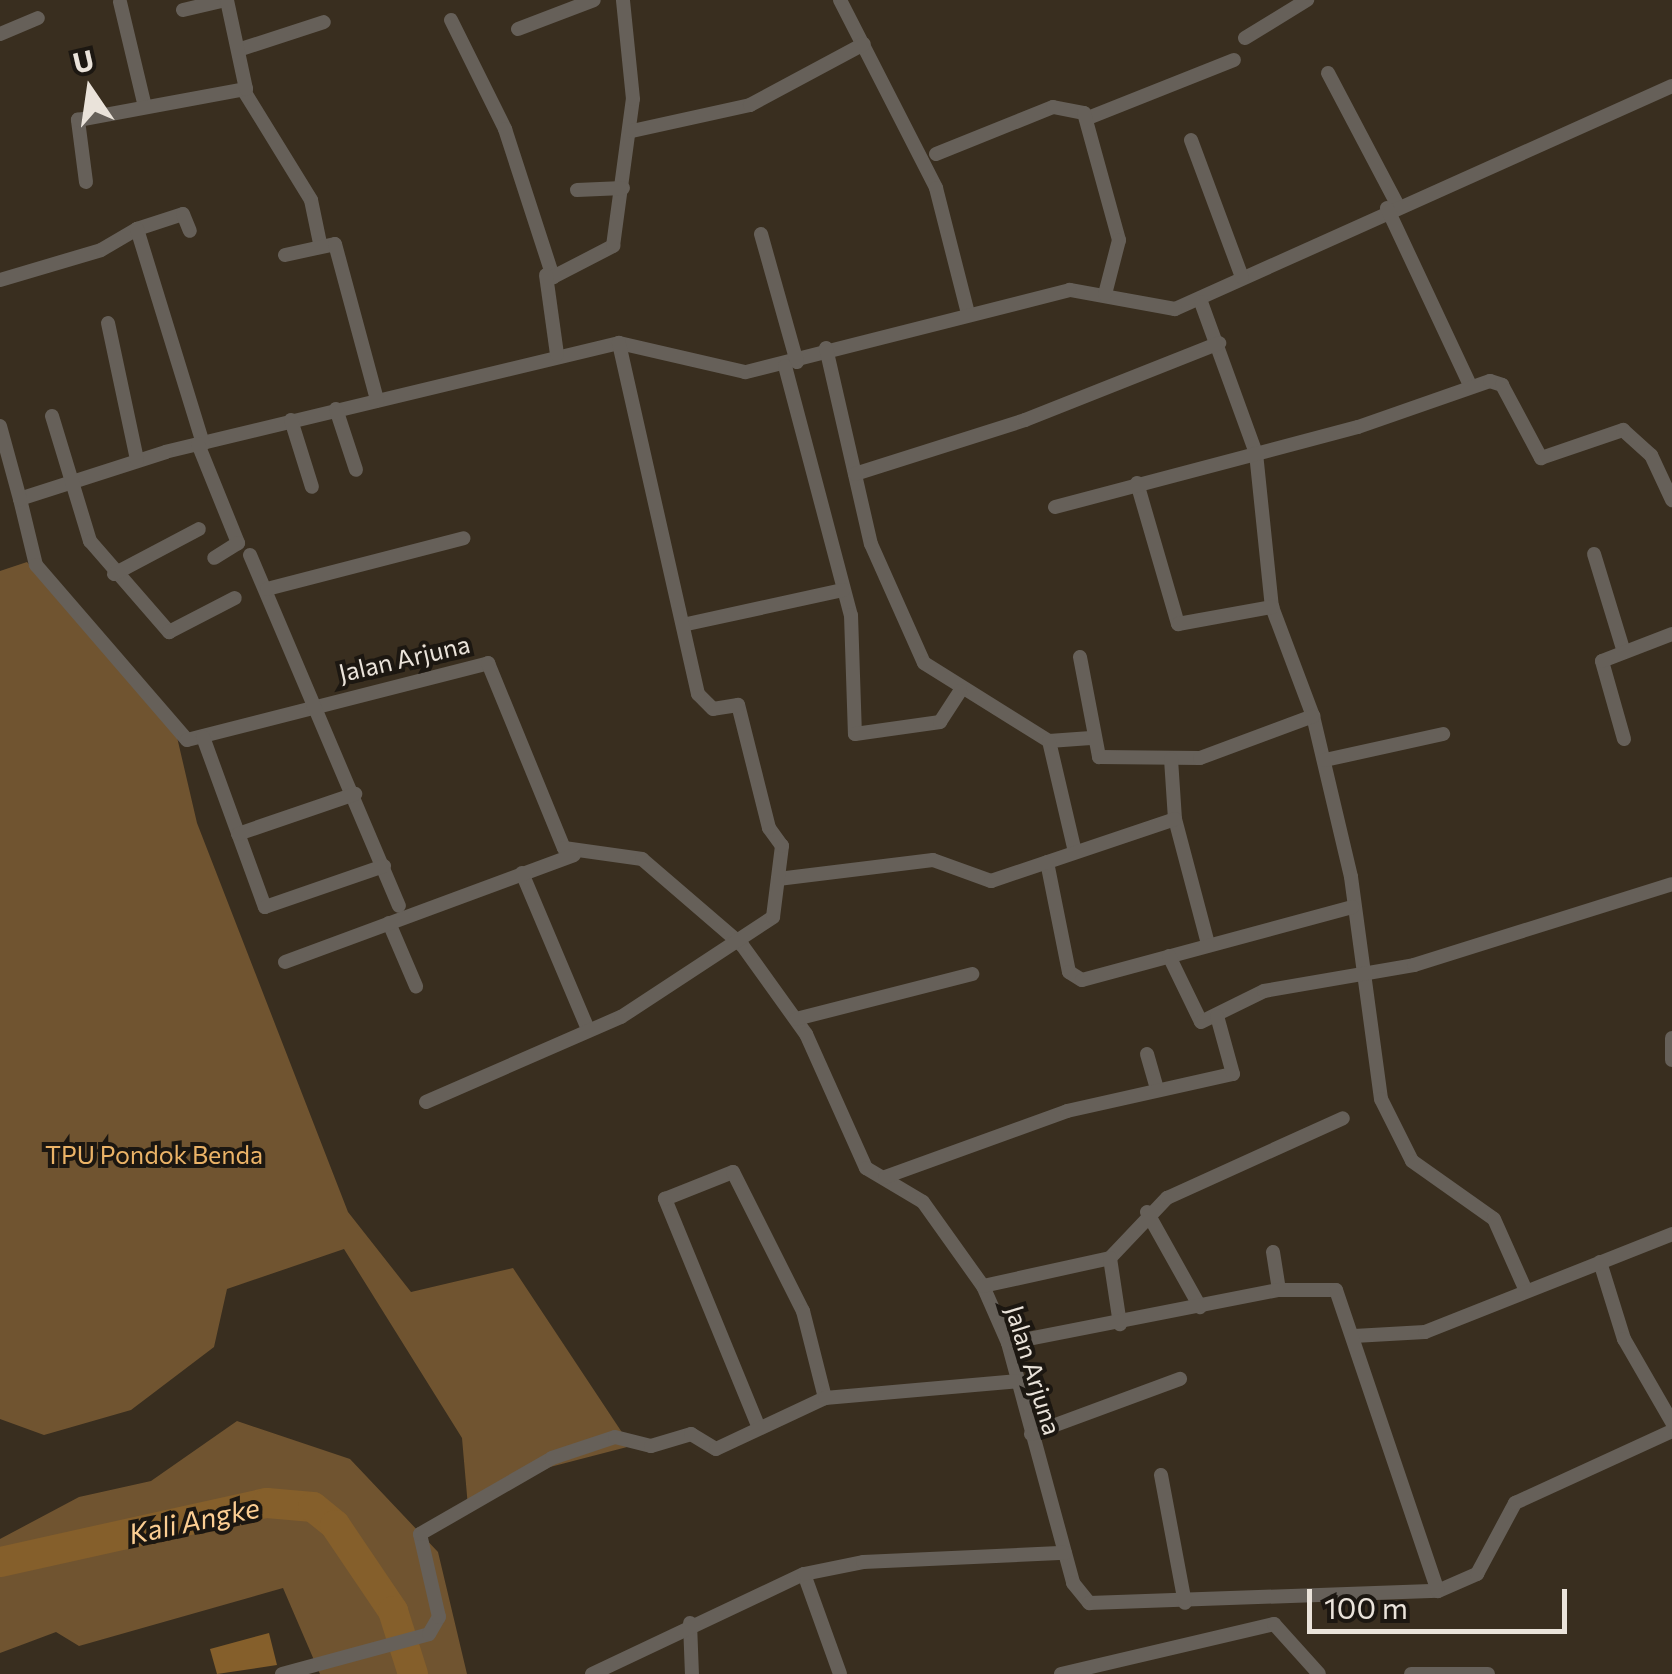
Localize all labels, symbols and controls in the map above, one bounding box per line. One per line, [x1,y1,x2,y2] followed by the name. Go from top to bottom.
[40,40,140,140] north arrow
[69,42,97,80] text: U
[335,628,473,688] street label: Jalan Arjuna
[45,1139,263,1169] park label: TPU Pondok Benda
[1000,1302,1068,1438] street label: Jalan Arjuna
[125,1490,263,1550] water label: Kali Angke
[1312,1569,1572,1631] scale bar
[1324,1588,1408,1625] text: 100 m

